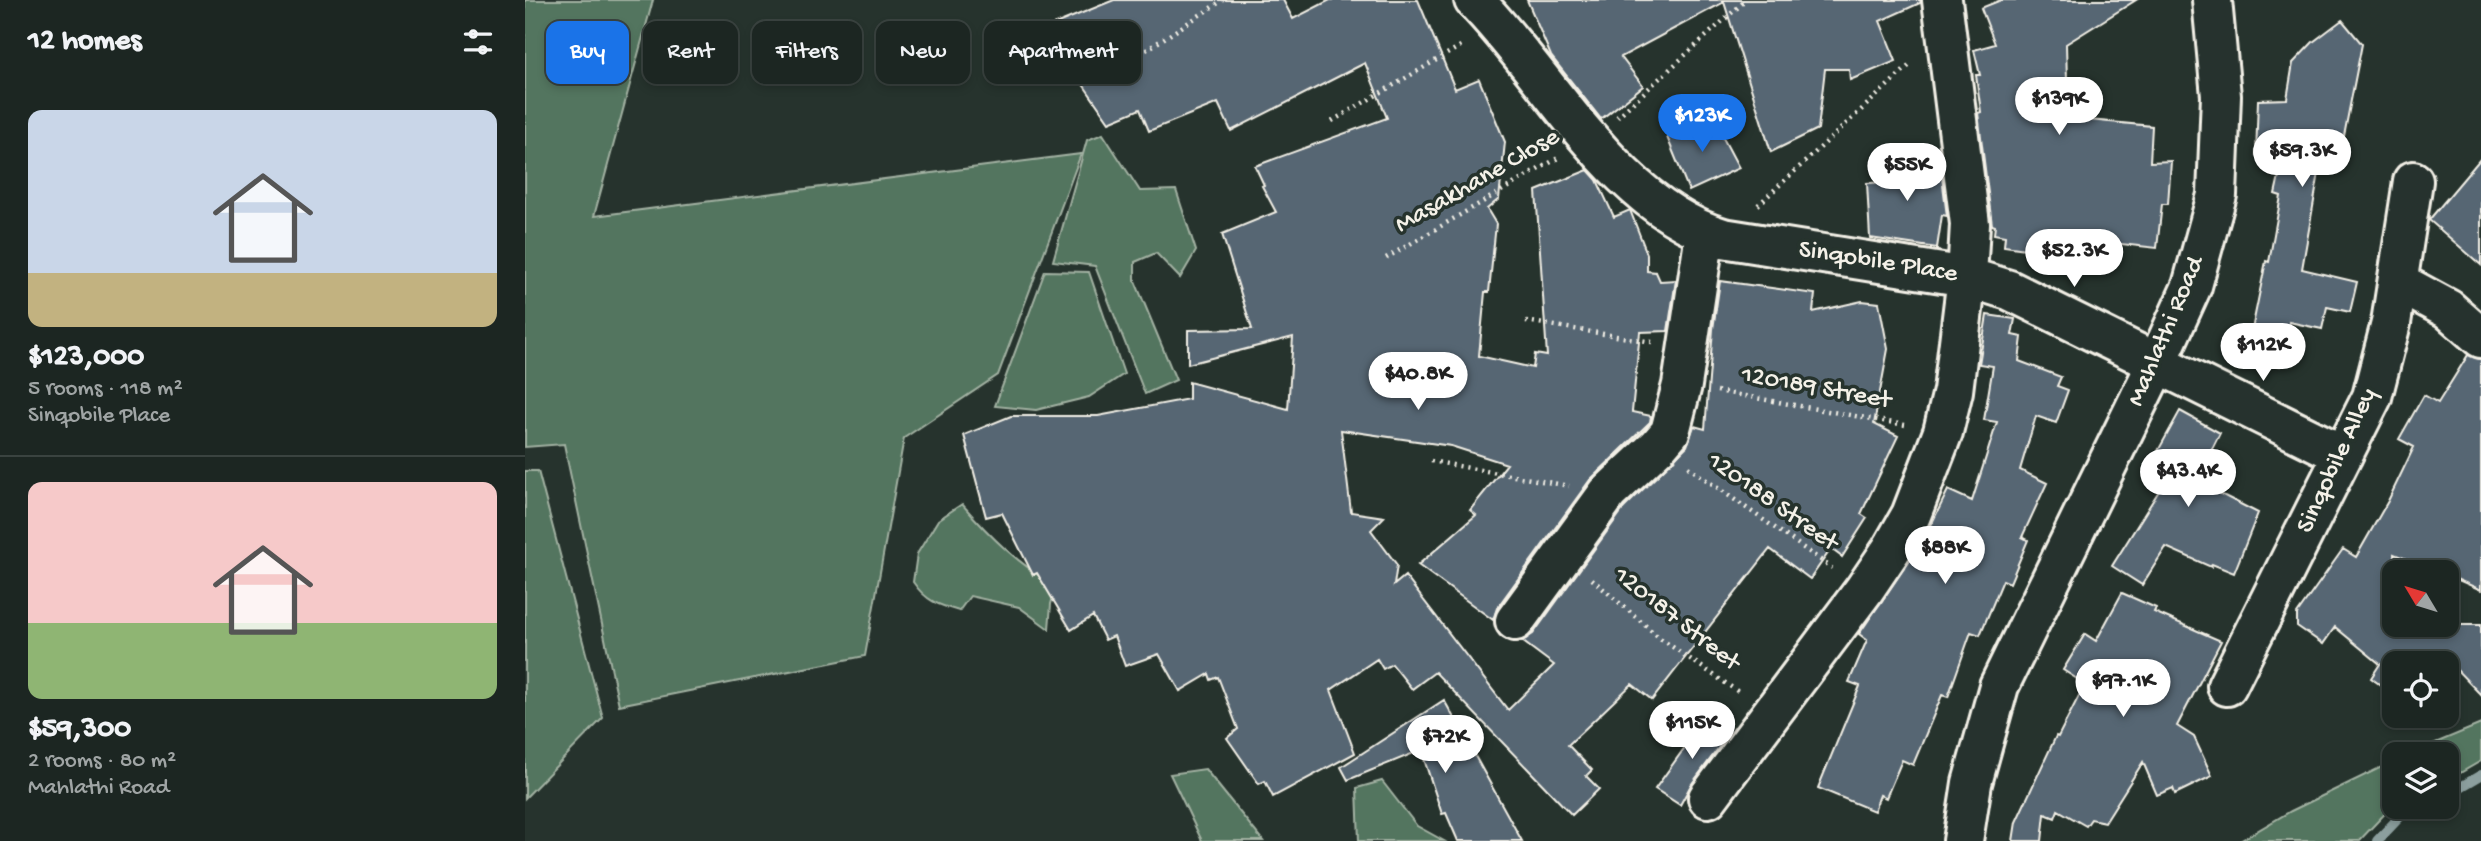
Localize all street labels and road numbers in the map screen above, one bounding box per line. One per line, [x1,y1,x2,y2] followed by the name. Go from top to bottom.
[1390,122,1566,242] street label: Masakhane Close
[1796,235,1960,291] street label: Sinqobile Place
[2122,251,2213,412] street label: Mahlathi Road
[1738,360,1896,418] street label: 120189 Street
[2291,383,2385,539] street label: Sinqobile Alley
[1700,446,1845,561] street label: 120188 Street
[1606,560,1747,680] street label: 120187 Street

